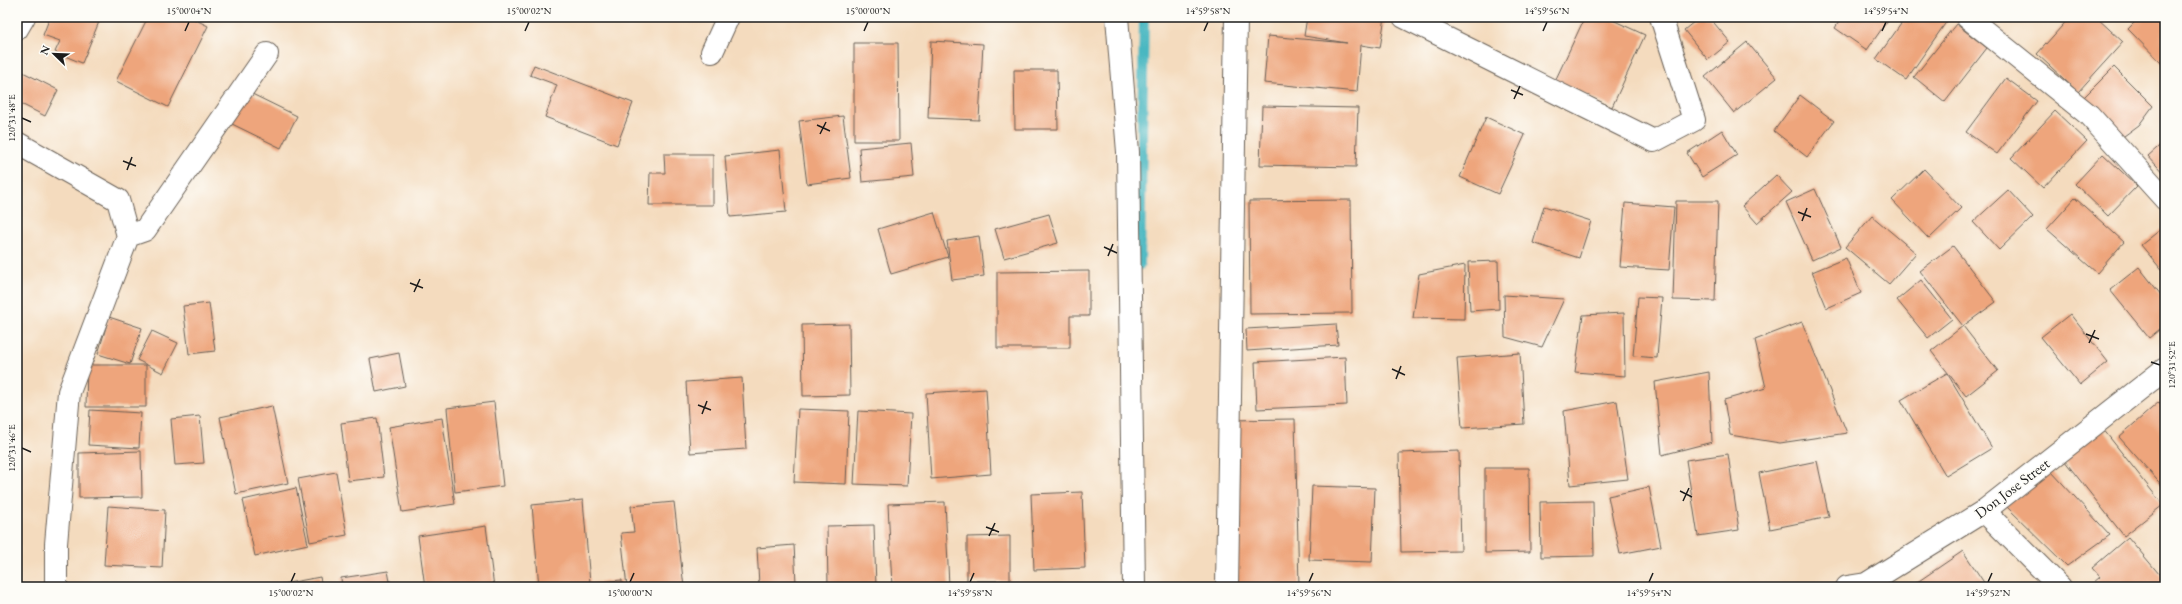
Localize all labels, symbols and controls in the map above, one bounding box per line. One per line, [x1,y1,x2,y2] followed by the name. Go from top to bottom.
[167,4,212,17] text: 15°00'04"N
[507,4,552,17] text: 15°00'02"N
[846,4,891,17] text: 15°00'00"N
[1186,4,1231,17] text: 14°59'58"N
[1525,4,1570,17] text: 14°59'56"N
[1864,4,1909,17] text: 14°59'54"N
[34,34,74,74] north arrow
[37,43,53,57] text: N
[5,94,18,142] text: 120°31'48"E
[2165,341,2178,389] text: 120°31'52"E
[5,424,18,472] text: 120°31'46"E
[1971,454,2053,522] street label: Don Jose Street
[269,586,314,599] text: 15°00'02"N
[608,586,653,599] text: 15°00'00"N
[948,586,993,599] text: 14°59'58"N
[1287,586,1332,599] text: 14°59'56"N
[1627,586,1672,599] text: 14°59'54"N
[1966,586,2011,599] text: 14°59'52"N

